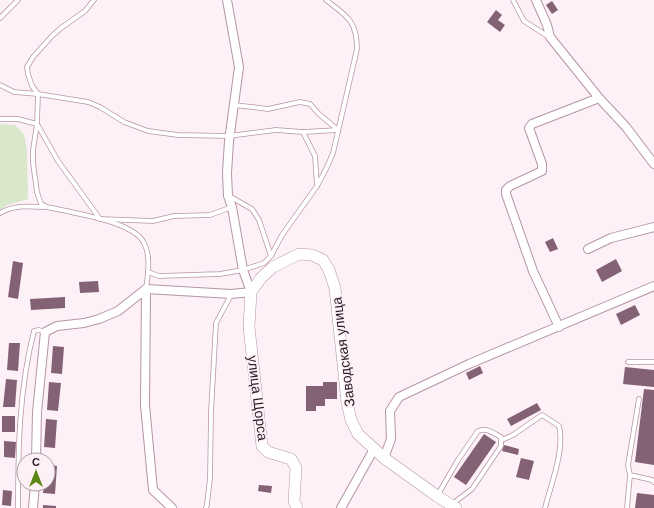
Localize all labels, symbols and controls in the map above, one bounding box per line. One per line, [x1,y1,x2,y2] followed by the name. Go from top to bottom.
[328,296,358,408] street label: Заводская улица
[245,354,271,442] street label: улица Щорса
[16,452,56,492] north arrow
[32,456,40,468] text: С

